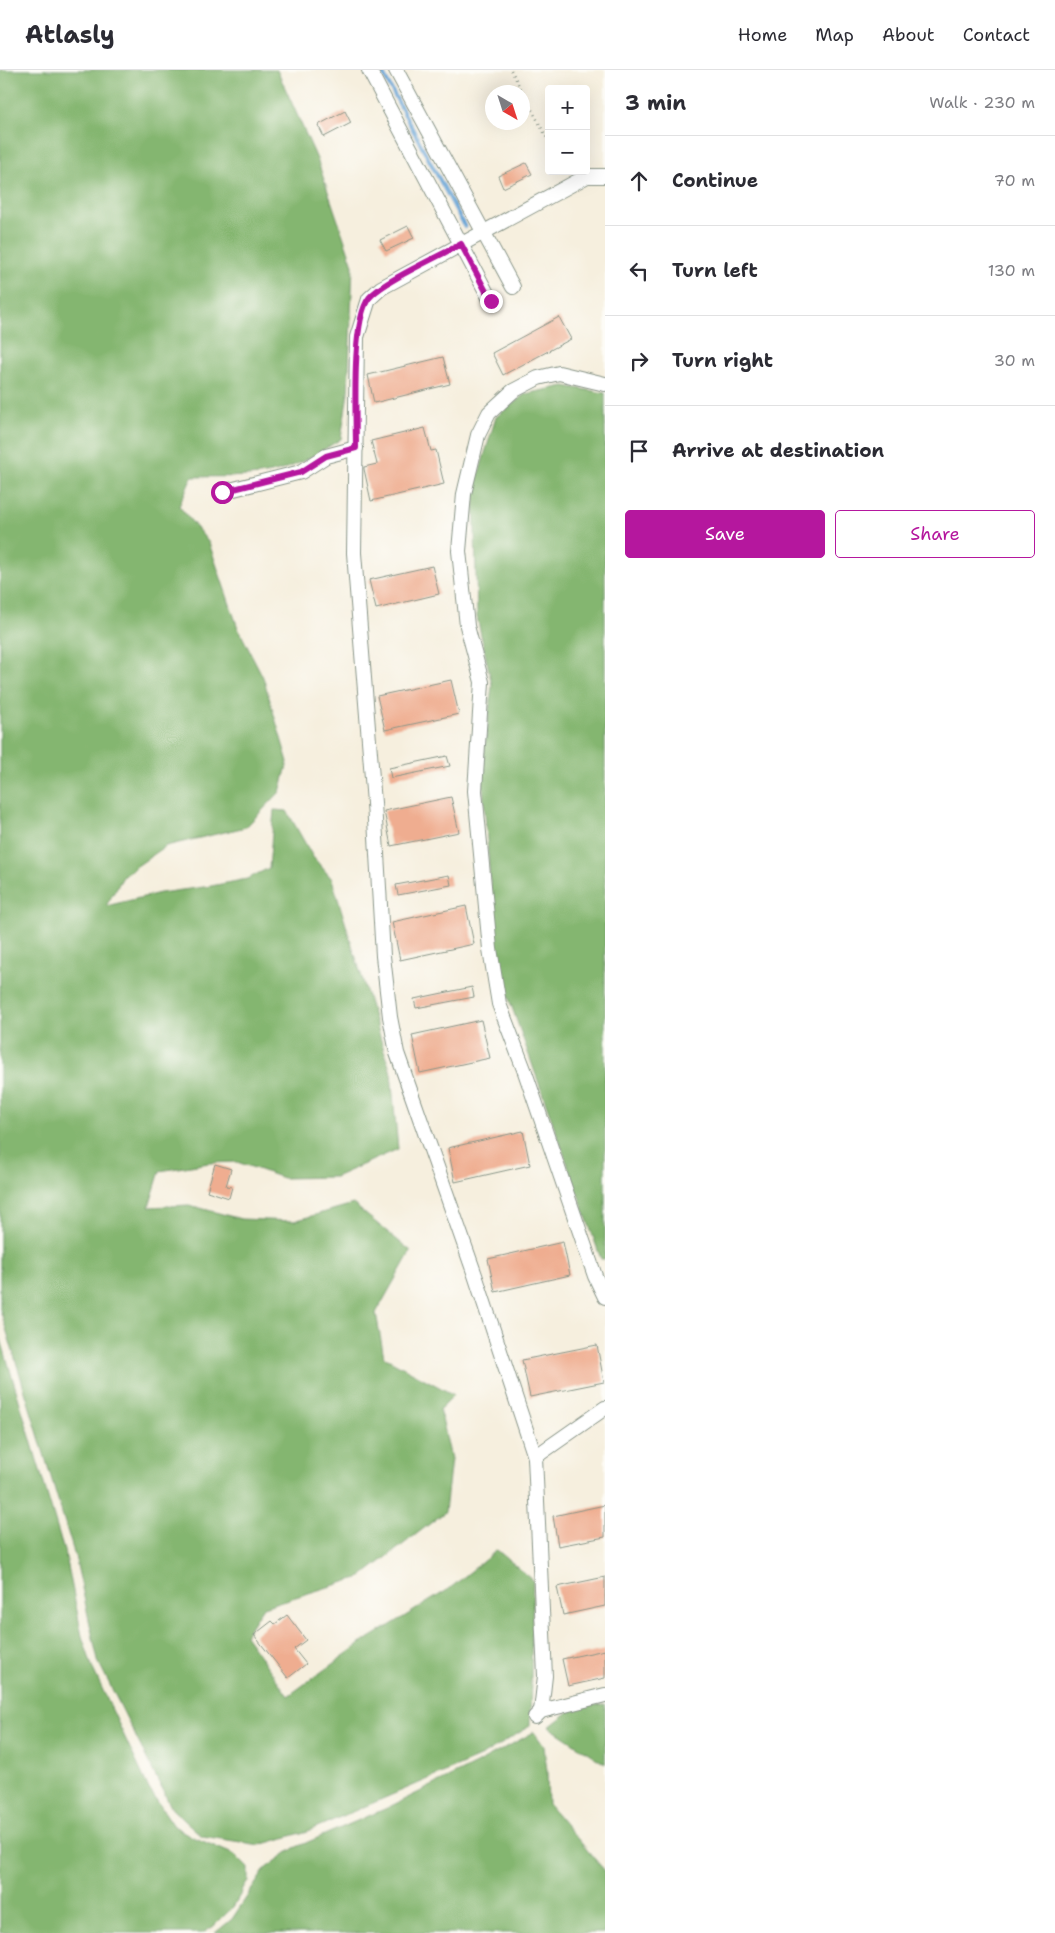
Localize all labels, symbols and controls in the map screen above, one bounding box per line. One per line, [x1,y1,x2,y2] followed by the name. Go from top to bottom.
[25,19,115,51] text: Atlasly
[738,23,787,47] text: Home
[815,23,854,47] text: Map
[882,23,935,47] text: About
[963,23,1030,47] text: Contact
[485,85,530,130] north arrow
[545,85,590,175] map controls
[545,85,590,130] button: +
[625,89,686,117] text: 3 min
[929,92,1035,113] text: Walk · 230 m
[545,130,590,175] button: −
[625,167,653,195] icon: ahead
[672,168,758,193] text: Continue
[994,170,1035,191] text: 70 m
[625,257,653,285] icon: left
[672,258,758,283] text: Turn left
[988,260,1035,281] text: 130 m
[480,290,503,313] route end
[625,347,653,375] icon: right
[672,348,773,373] text: Turn right
[994,350,1035,371] text: 30 m
[625,437,653,465] icon: arrive
[672,438,884,463] text: Arrive at destination
[211,481,234,504] route start
[625,510,825,558] button: Save
[835,510,1035,558] button: Share

